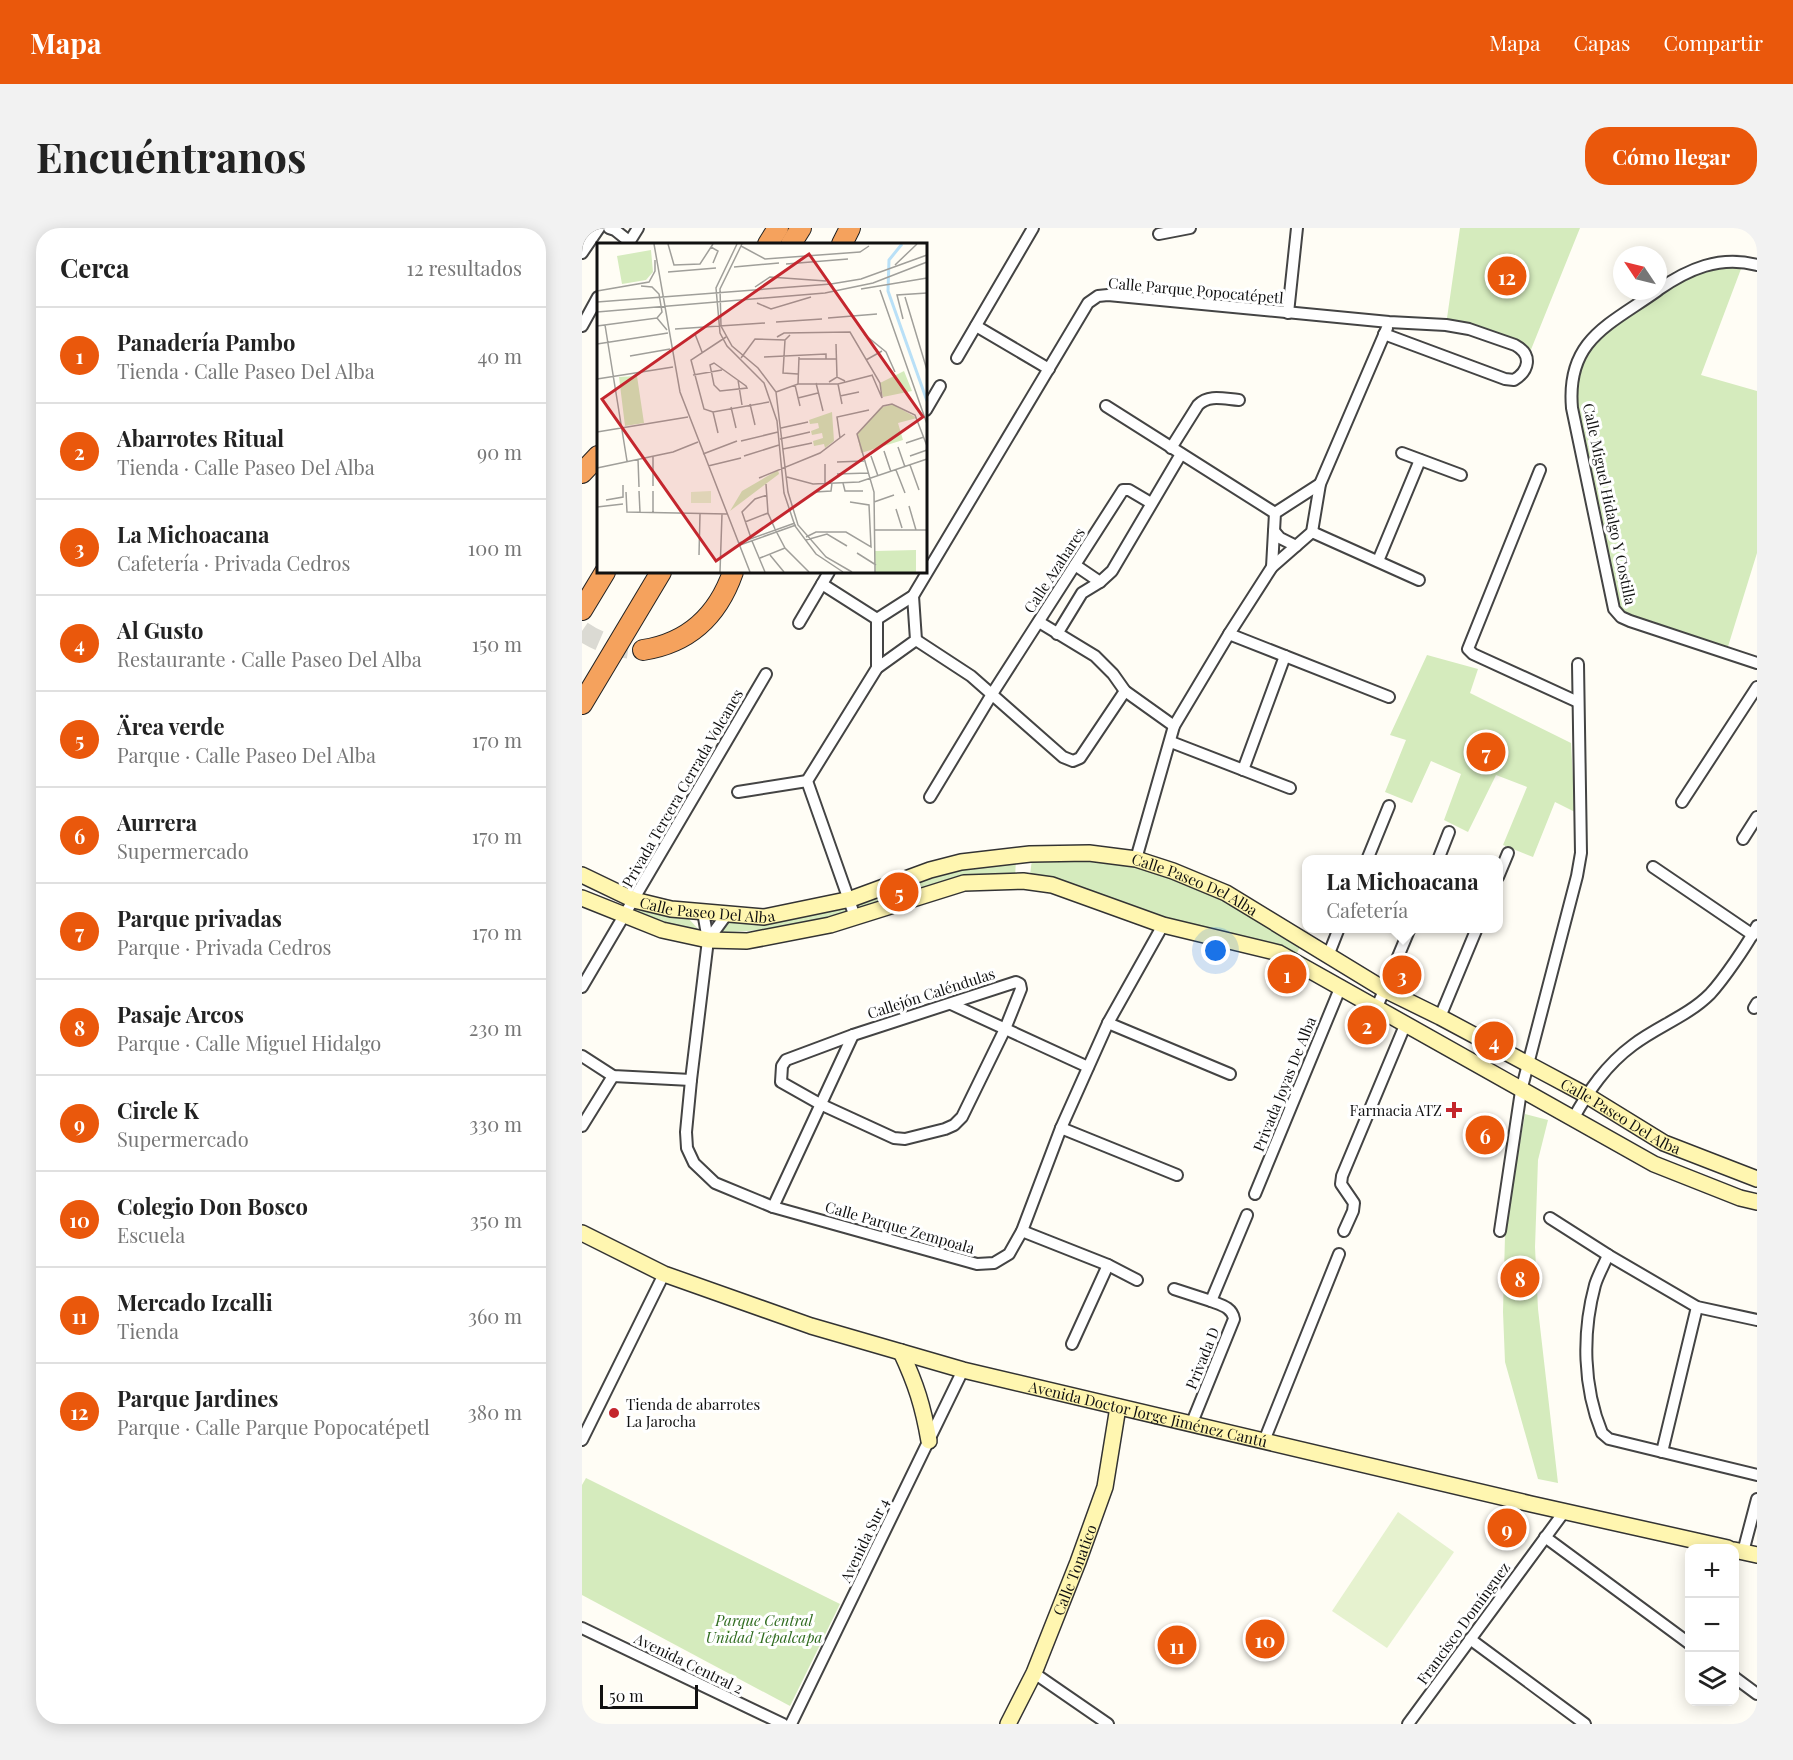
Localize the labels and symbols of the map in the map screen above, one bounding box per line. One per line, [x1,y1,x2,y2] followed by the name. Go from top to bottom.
[597,243,927,573] inset map
[1613,246,1667,300] north arrow
[1488,254,1526,298] pin: 12
[1108,272,1284,308] street label: Calle Parque Popocatépetl
[1579,401,1641,607] street label: Calle Miguel Hidalgo Y Costilla
[1019,523,1089,617] street label: Calle Azahares
[617,685,747,891] street label: Privada Tercera Cerrada Volcanes
[1466,730,1506,774] pin: 7
[1129,848,1262,920] street label: Calle Paseo Del Alba
[880,870,918,914] pin: 5
[638,892,777,927] street label: Calle Paseo Del Alba
[1201,936,1230,965] your location
[1268,952,1306,996] pin: 1
[1382,952,1422,998] pin: 3
[865,963,997,1023] street label: Callejón Caléndulas
[1348,1002,1386,1048] pin: 2
[1248,1013,1320,1154] street label: Privada Joyas De Alba
[1474,1018,1514,1064] pin: 4
[1557,1073,1684,1159] street label: Calle Paseo Del Alba
[1350,1100,1442,1120] place label: Farmacia ATZ
[1447,1103,1461,1117] marker: Farmacia ATZ
[1466,1112,1504,1158] pin: 6
[823,1196,977,1258] street label: Calle Parque Zempoala
[1500,1256,1540,1300] pin: 8
[1181,1324,1224,1392] street label: Privada D
[1026,1376,1270,1452] street label: Avenida Doctor Jorge Jiménez Cantú
[626,1394,760,1431] place label: Tienda de abarrotes La Jarocha
[607,1406,621,1420] marker: Tienda de abarrotes La Jarocha
[835,1495,893,1586] street label: Avenida Sur 4
[1488,1506,1526,1550] pin: 9
[1048,1522,1101,1618] street label: Calle Tonatico
[1412,1558,1514,1688] street label: Francisco Domínguez
[706,1610,822,1647] park label: Parque Central Unidad Tepalcapa
[1246,1616,1284,1662] pin: 10
[1158,1622,1196,1668] pin: 11
[630,1628,747,1698] street label: Avenida Central 2
[600,1682,698,1710] scale bar

